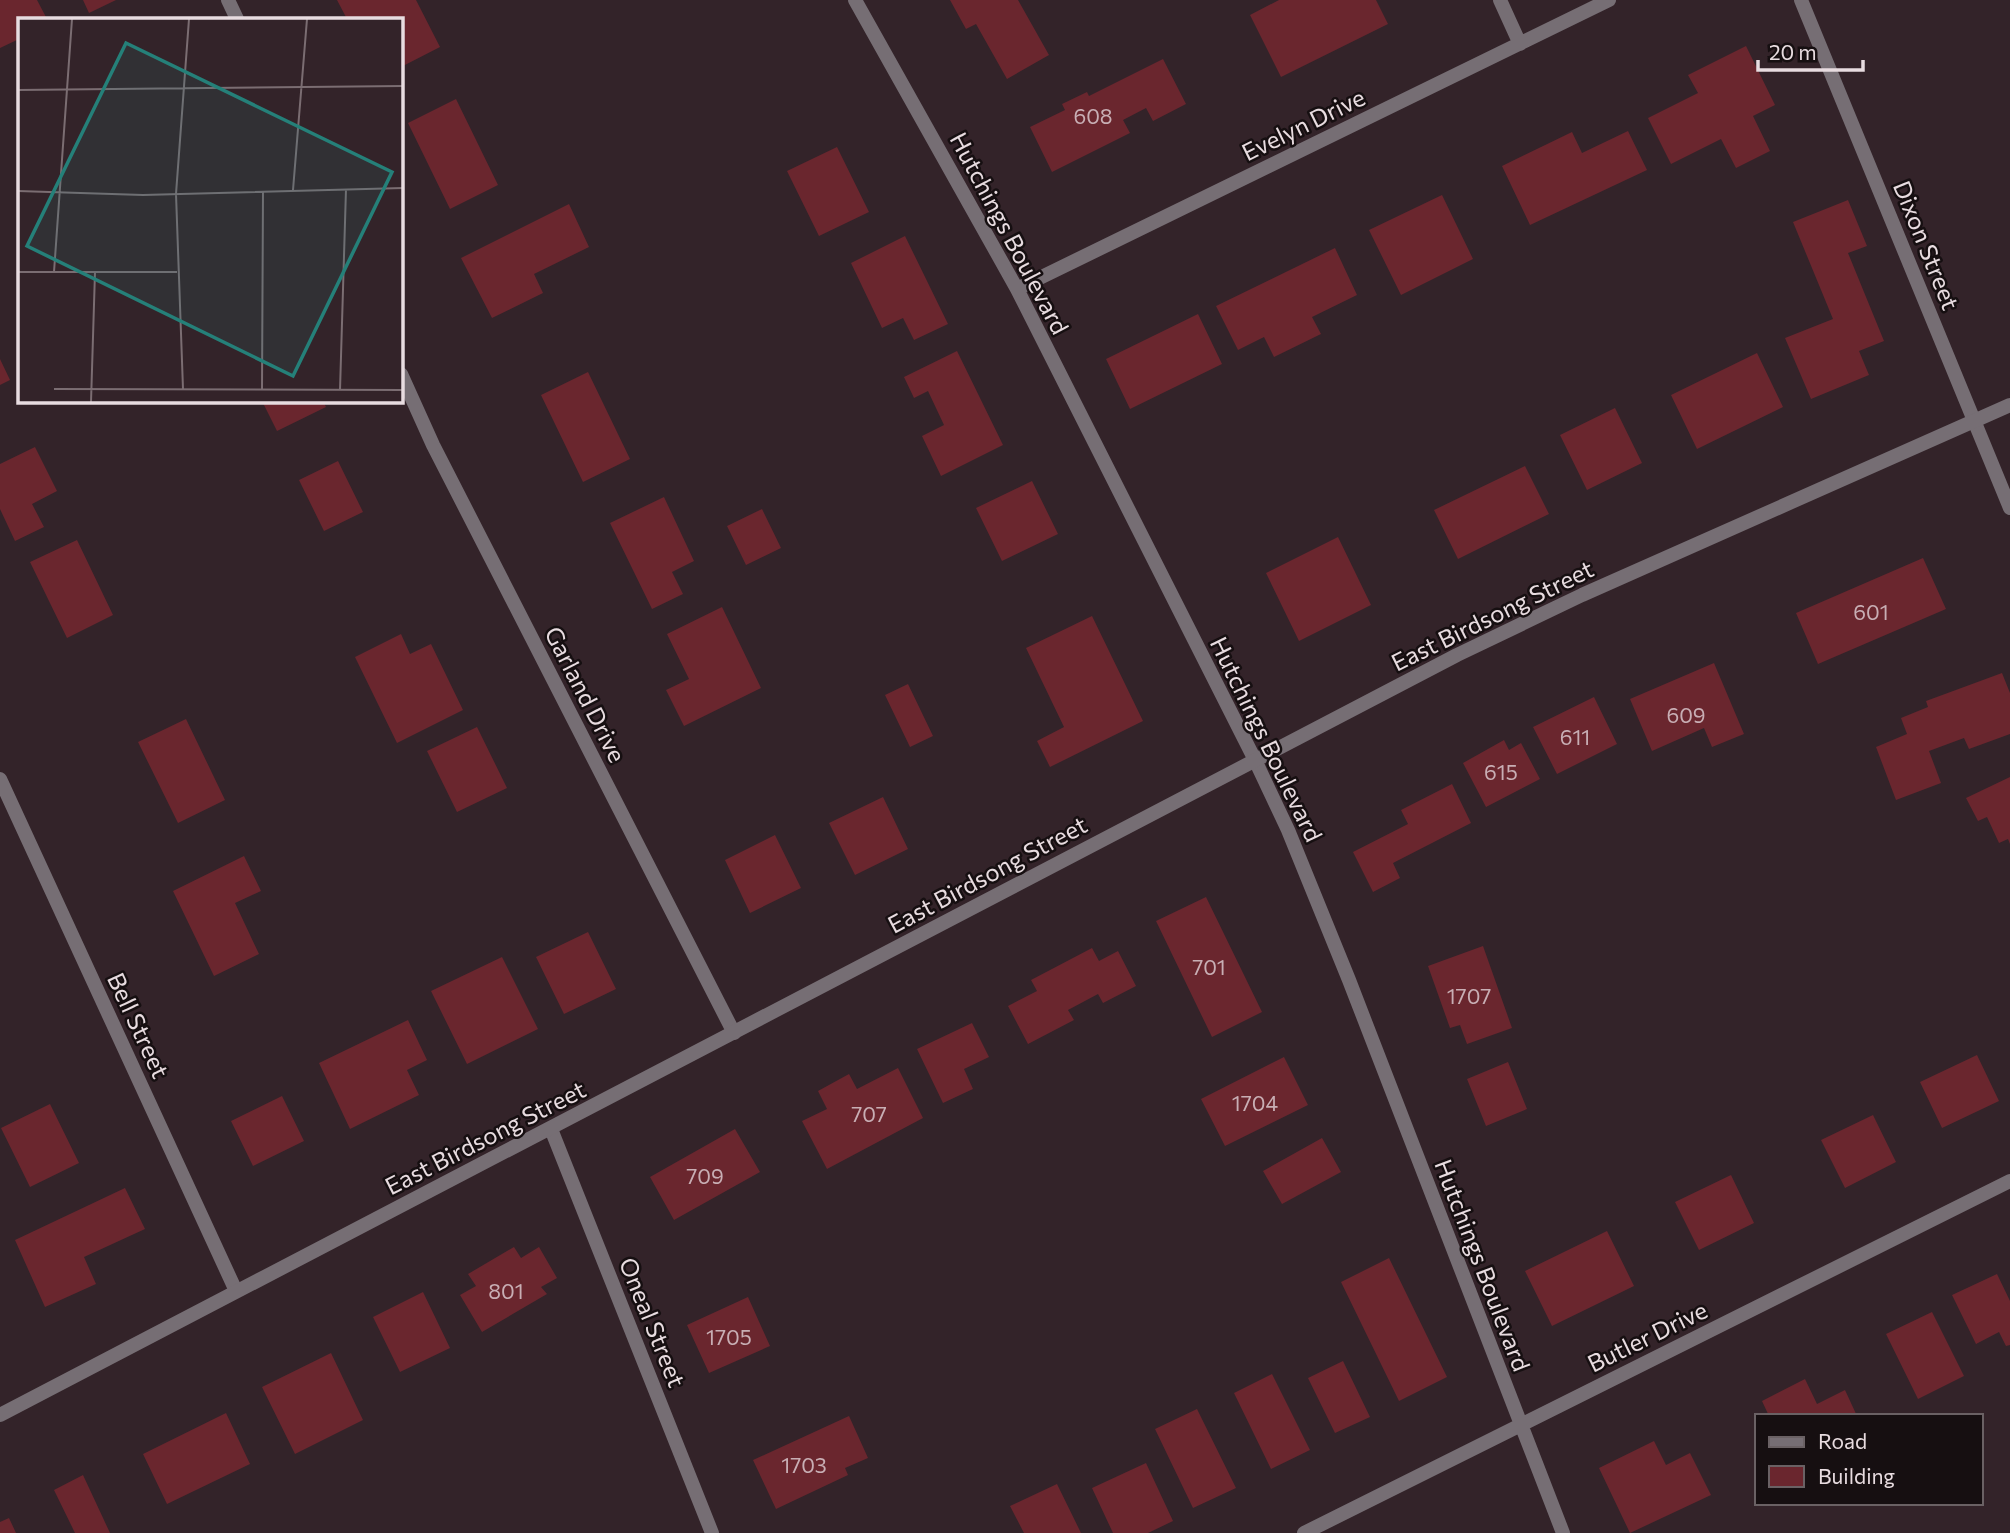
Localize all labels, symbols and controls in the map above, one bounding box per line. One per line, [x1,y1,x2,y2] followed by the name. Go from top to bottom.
[18,18,402,402] inset map
[1758,28,1863,72] scale bar
[1769,39,1817,64] text: 20 m
[1237,82,1369,166] street label: Evelyn Drive
[1073,103,1113,128] house number: 608
[945,127,1075,339] street label: Hutchings Boulevard
[1888,176,1966,314] street label: Dixon Street
[1386,553,1598,677] street label: East Birdsong Street
[1853,599,1889,624] house number: 601
[539,621,633,767] street label: Garland Drive
[1205,632,1329,846] street label: Hutchings Boulevard
[1666,702,1706,727] house number: 609
[1560,724,1590,749] house number: 611
[1484,759,1518,784] house number: 615
[883,809,1092,939] street label: East Birdsong Street
[1192,954,1226,979] house number: 701
[102,968,176,1082] street label: Bell Street
[1447,983,1491,1008] house number: 1707
[380,1074,590,1200] street label: East Birdsong Street
[1232,1090,1279,1115] house number: 1704
[851,1101,887,1126] house number: 707
[1429,1155,1537,1375] street label: Hutchings Boulevard
[686,1163,724,1188] house number: 709
[614,1253,692,1391] street label: Oneal Street
[488,1278,524,1303] house number: 801
[1582,1295,1712,1377] street label: Butler Drive
[706,1324,752,1349] house number: 1705
[1755,1414,1982,1505] legend
[1818,1428,1867,1453] text: Road
[781,1452,827,1477] house number: 1703
[1818,1463,1895,1488] text: Building

